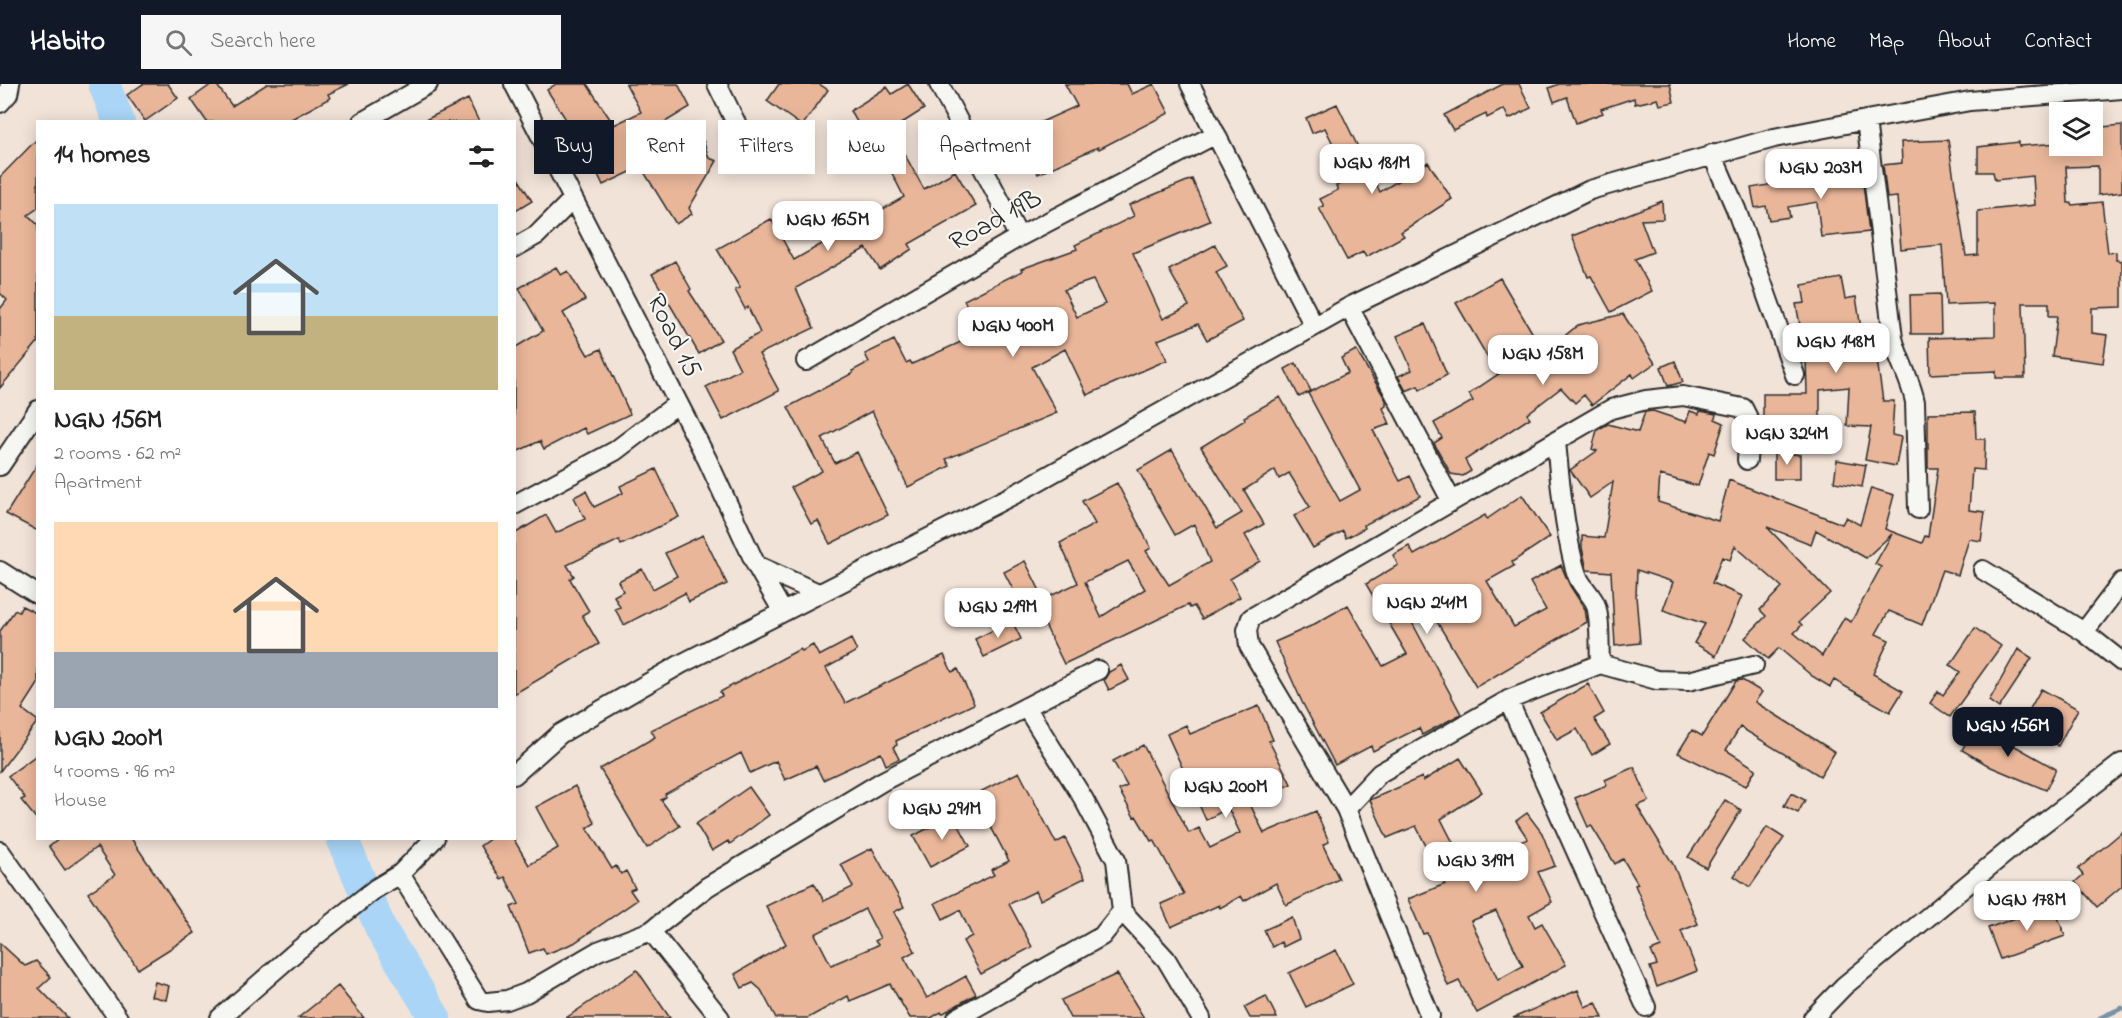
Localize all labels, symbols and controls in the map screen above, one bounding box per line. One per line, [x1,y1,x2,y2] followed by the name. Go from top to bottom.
[141,15,561,69] search box
[30,22,105,63] text: Habito
[162,26,195,59] icon: search
[210,26,316,58] text: Search here
[1787,27,1836,57] text: Home
[1869,27,1904,57] text: Map
[1937,27,1991,57] text: About
[2024,27,2092,57] text: Contact
[2049,102,2103,156] map controls
[2049,102,2103,156] button: layers
[534,120,614,174] chip: Buy
[626,120,706,174] chip: Rent
[718,120,815,174] chip: Filters
[827,120,906,174] chip: New
[918,120,1053,174] chip: Apartment
[54,137,150,175] text: 14 homes
[465,140,498,173] icon: filters
[1310,144,1434,195] pin: NGN 181M
[1334,149,1410,178] text: NGN 181M
[1759,149,1883,200] pin: NGN 203M
[1779,154,1863,183] text: NGN 203M
[943,180,1049,262] street label: Road 19B
[766,201,890,252] pin: NGN 165M
[786,206,870,235] text: NGN 165M
[222,243,330,351] icon: home
[635,287,711,385] street label: Road 15
[951,307,1075,358] pin: NGN 400M
[972,312,1054,341] text: NGN 400M
[1774,323,1898,374] pin: NGN 148M
[1797,328,1875,357] text: NGN 148M
[1481,335,1605,386] pin: NGN 158M
[1502,340,1584,369] text: NGN 158M
[54,402,162,440] text: NGN 156M
[1725,415,1849,466] pin: NGN 324M
[1745,420,1829,449] text: NGN 324M
[54,440,181,469] text: 2 rooms · 62 m²
[54,469,142,498] text: Apartment
[222,561,330,669] icon: home
[1365,584,1489,635] pin: NGN 241M
[936,588,1060,639] pin: NGN 219M
[1386,589,1468,618] text: NGN 241M
[959,593,1038,622] text: NGN 219M
[1946,707,2070,758] pin: NGN 156M
[1966,712,2050,741] text: NGN 156M
[54,720,163,758] text: NGN 200M
[54,758,175,787] text: 4 rooms · 96 m²
[1164,768,1288,819] pin: NGN 200M
[1184,773,1268,802] text: NGN 200M
[54,787,107,816] text: House
[880,790,1004,841] pin: NGN 291M
[903,795,982,824] text: NGN 291M
[1414,842,1538,893] pin: NGN 319M
[1437,847,1515,876] text: NGN 319M
[1965,881,2089,932] pin: NGN 178M
[1988,886,2066,915] text: NGN 178M

